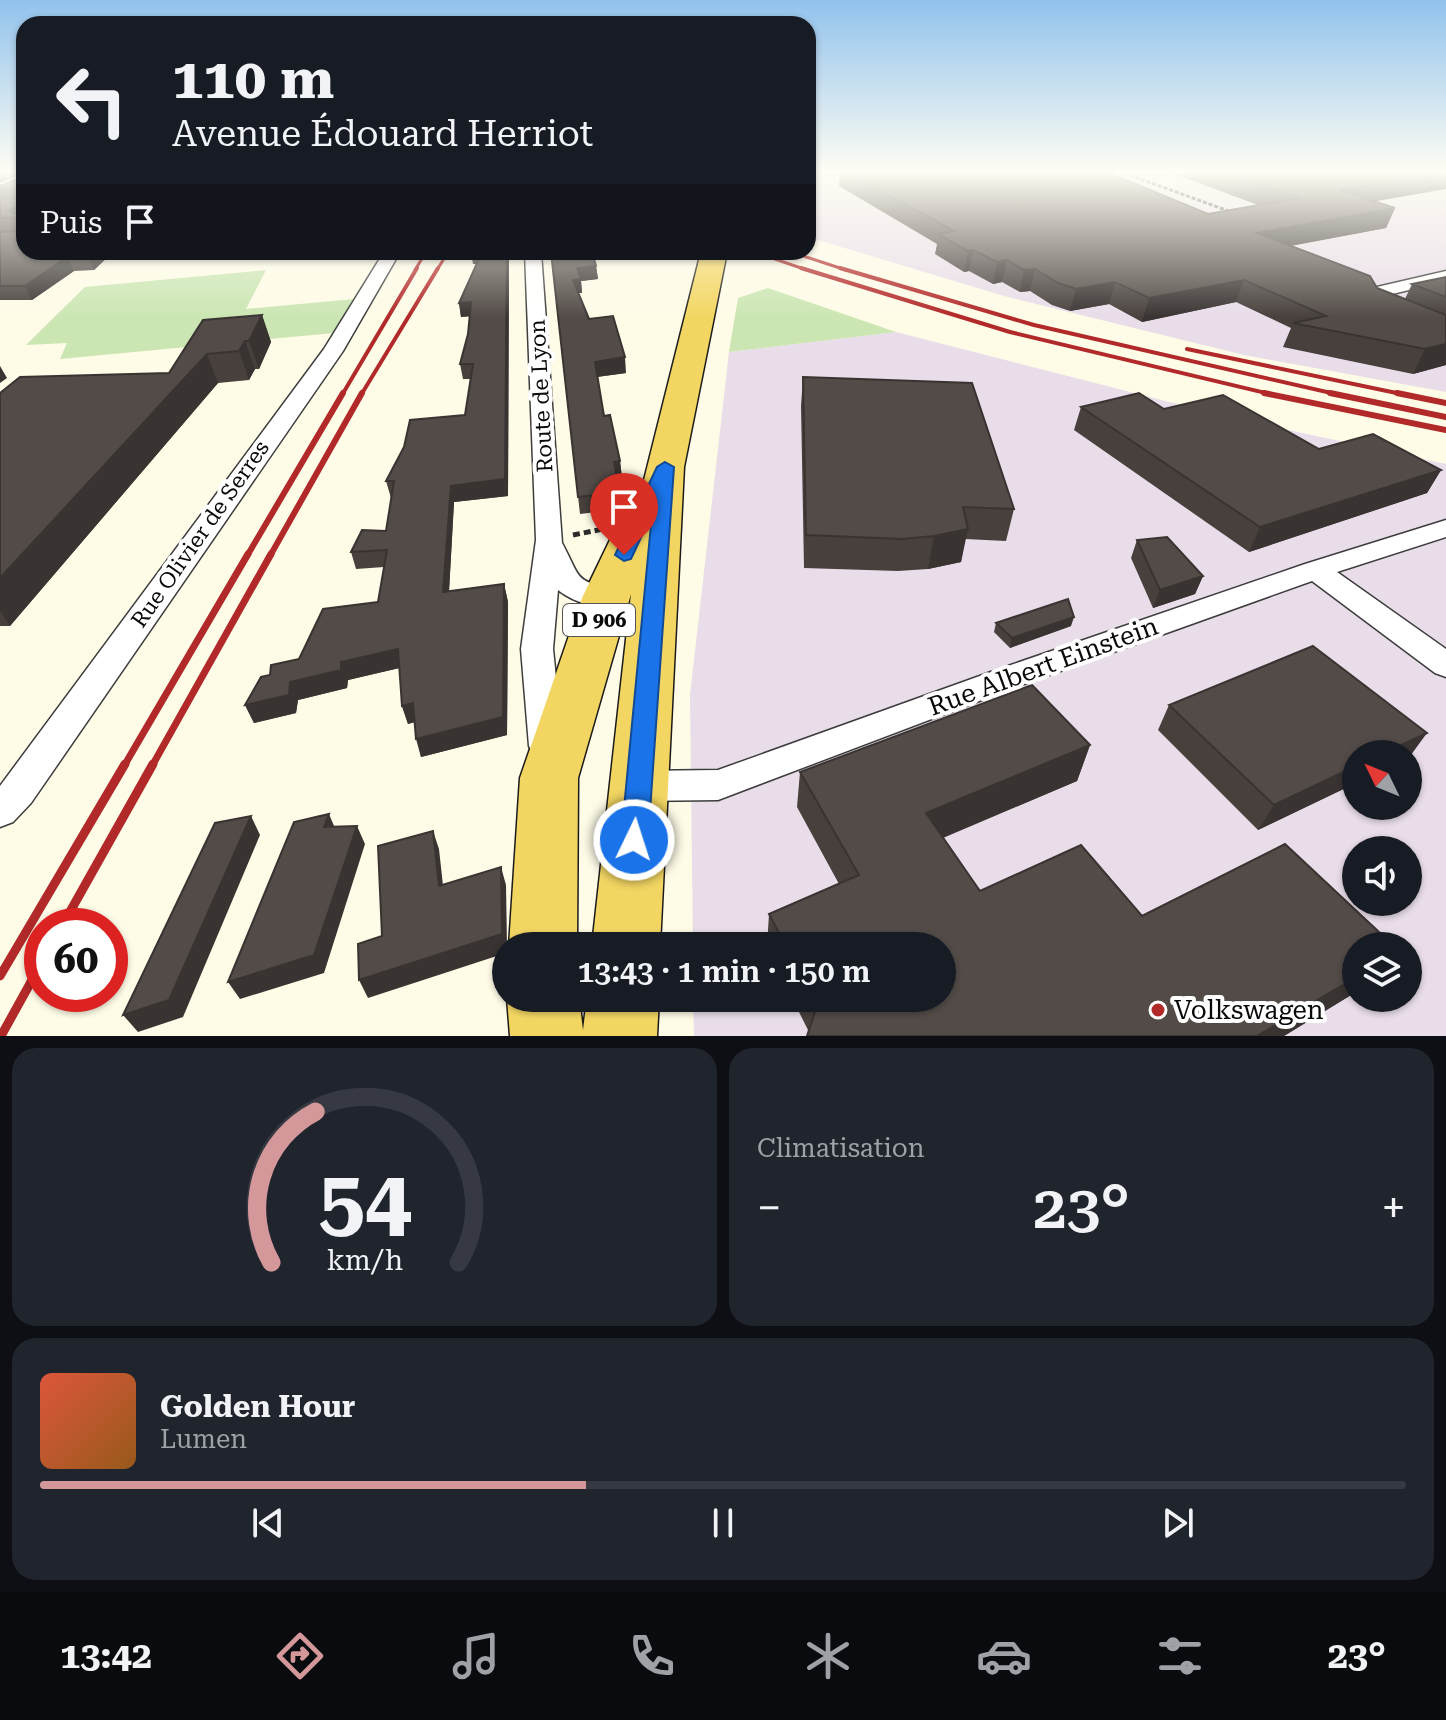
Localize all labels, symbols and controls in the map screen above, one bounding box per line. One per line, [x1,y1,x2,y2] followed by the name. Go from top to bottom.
[172,46,334,112] text: 110 m
[40,48,144,152] icon: left
[172,113,593,155] text: Avenue Édouard Herriot
[118,200,162,244] icon: arrive
[40,205,102,240] text: Puis
[525,319,557,473] street label: Route de Lyon
[126,436,274,632] street label: Rue Olivier de Serres
[590,473,658,555] pin
[602,485,646,529] icon: arrive
[563,604,635,636] road number: D 906
[924,610,1162,722] street label: Rue Albert Einstein
[1342,740,1422,820] north arrow
[1342,740,1422,1012] map controls
[592,798,676,882] position arrow
[1342,836,1422,916] button: sound
[24,908,128,1012] speed limit sign: 60
[1342,932,1422,1012] button: layers
[578,954,870,989] text: 13:43 · 1 min · 150 m
[1174,995,1324,1025] place label: Volkswagen
[1149,1001,1167,1019] marker: Volkswagen
[757,1133,924,1163] text: Climatisation
[318,1152,411,1249] text: 54
[1033,1172,1130,1243] text: 23°
[757,1182,782,1234] text: −
[1381,1182,1406,1234] text: +
[326,1243,403,1277] text: km/h
[160,1389,355,1424] text: Golden Hour
[160,1424,247,1454] text: Lumen
[246,1501,290,1545] icon: previous
[701,1501,745,1545] icon: pause
[1156,1501,1200,1545] icon: next
[272,1628,328,1684] icon: directions
[448,1628,504,1684] icon: music
[624,1628,680,1684] icon: phone
[800,1628,856,1684] icon: climate
[976,1628,1032,1684] icon: car
[1152,1628,1208,1684] icon: filters
[60,1635,152,1677] text: 13:42
[1328,1635,1386,1677] text: 23°

